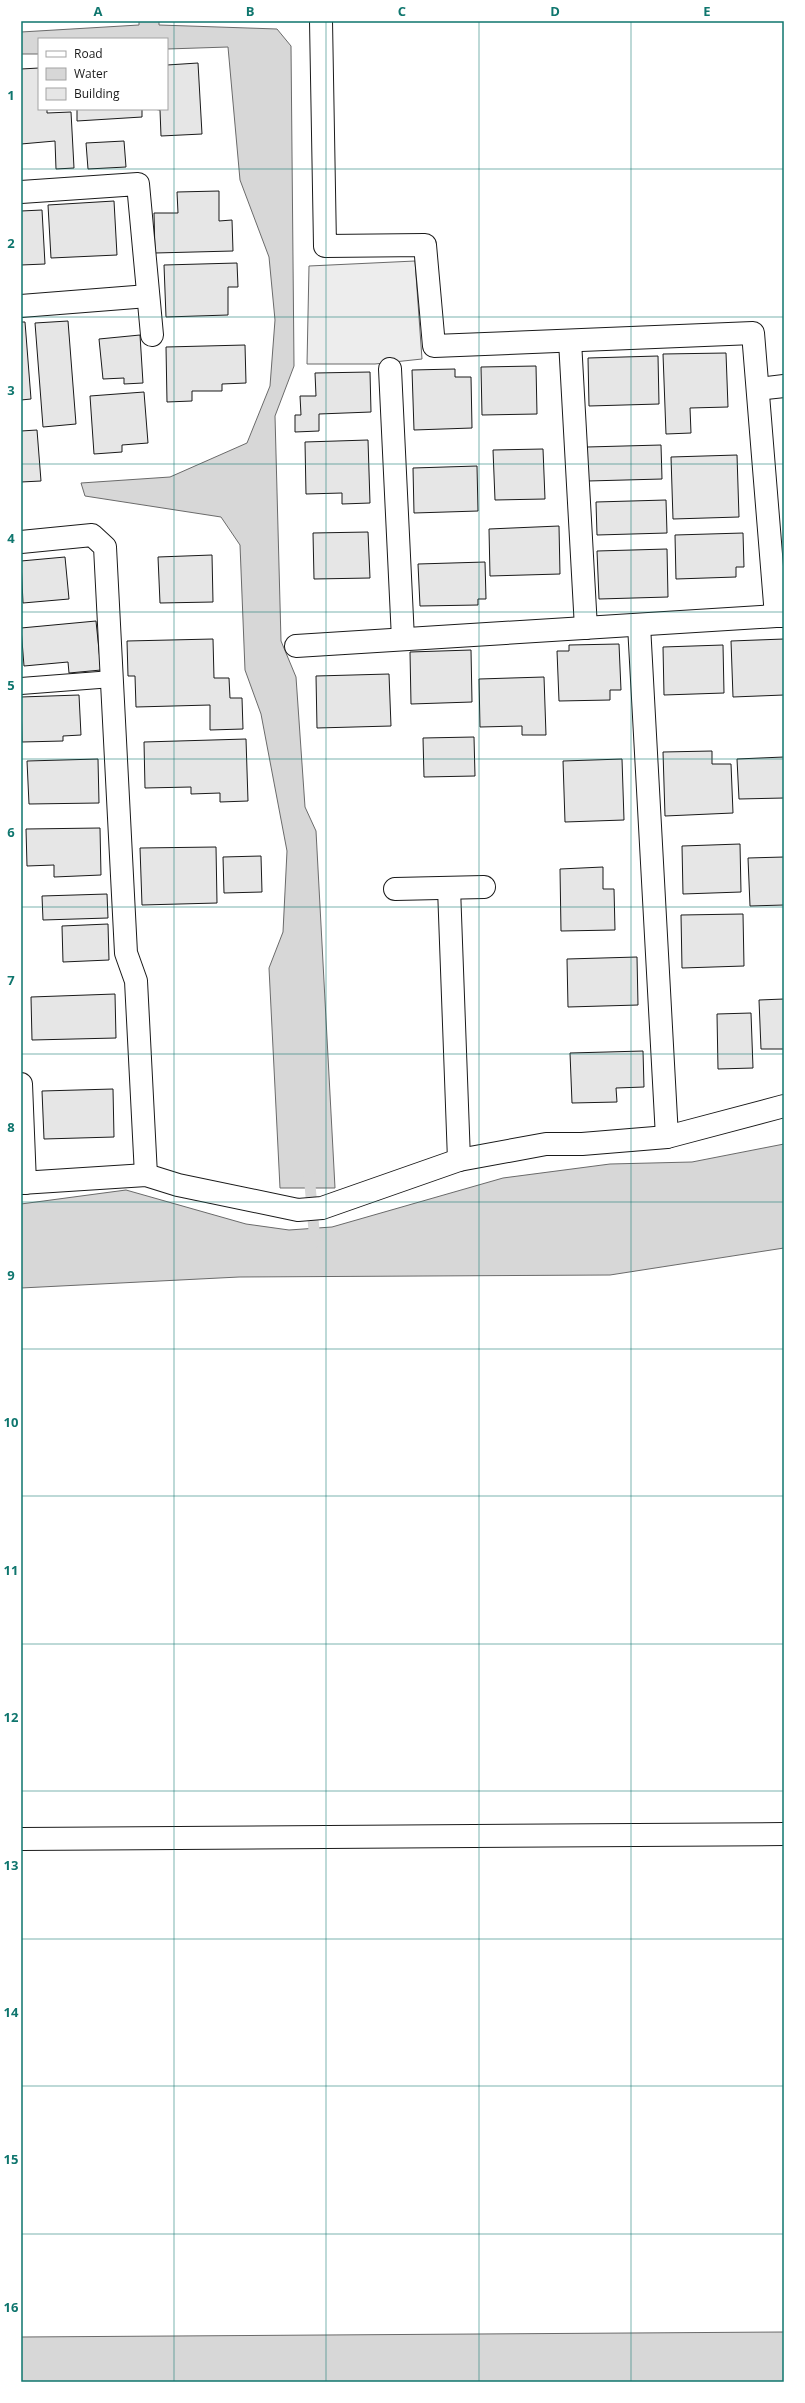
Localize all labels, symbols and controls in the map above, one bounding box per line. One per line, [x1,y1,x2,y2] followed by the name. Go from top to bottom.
[94,2,103,20] text: A
[246,2,255,20] text: B
[398,2,406,20] text: C
[550,2,560,20] text: D
[703,2,711,20] text: E
[38,38,168,110] legend
[74,45,103,62] text: Road
[74,65,108,82] text: Water
[74,85,120,102] text: Building
[7,86,15,104] text: 1
[7,234,15,252] text: 2
[7,381,15,399] text: 3
[7,529,15,547] text: 4
[7,676,15,694] text: 5
[7,823,15,841] text: 6
[7,971,15,989] text: 7
[7,1118,15,1136] text: 8
[7,1266,15,1284] text: 9
[4,1413,18,1431] text: 10
[4,1561,18,1579] text: 11
[4,1708,19,1726] text: 12
[4,1856,18,1874] text: 13
[4,2003,19,2021] text: 14
[4,2150,18,2168] text: 15
[4,2298,19,2316] text: 16

